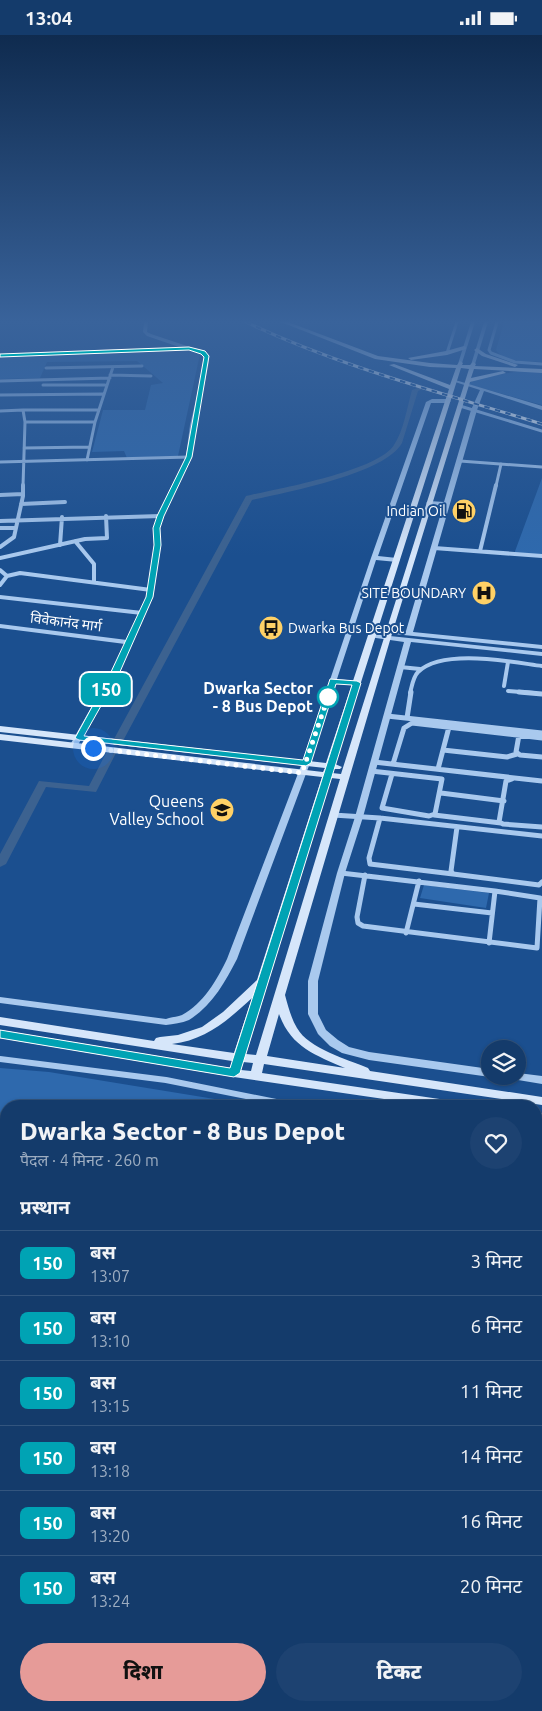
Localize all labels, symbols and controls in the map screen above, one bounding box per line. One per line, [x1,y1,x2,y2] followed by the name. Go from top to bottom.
[25,7,73,29] text: 13:04
[451,498,477,524] fuel station icon: Indian Oil
[387,503,446,519] place label: Indian Oil
[471,580,497,606] hospital icon: SITE BOUNDARY
[361,585,466,601] place label: SITE BOUNDARY
[29,609,104,634] street label: विवेकानंद मार्ग
[258,615,284,641] bus stop icon: Dwarka Bus Depot
[288,620,405,636] place label: Dwarka Bus Depot
[77,673,135,705] line badge: 150
[91,679,121,699] text: 150
[203,679,313,715] place label: Dwarka Sector - 8 Bus Depot
[317,686,339,708] marker: Dwarka Sector - 8 Bus Depot
[81,736,106,761] your location
[109,792,204,828] place label: Queens Valley School
[209,797,235,823] school or university icon: Queens Valley School
[481,1040,526,1085] map controls
[481,1040,526,1085] button: layers
[470,1117,522,1169] button: heart
[20,1118,345,1145] text: Dwarka Sector - 8 Bus Depot
[20,1151,159,1169] text: पैदल · 4 मिनट · 260 m
[20,1196,70,1218] text: प्रस्थान
[90,1241,116,1263] text: बस
[471,1250,522,1272] text: 3 मिनट
[32,1253,63,1273] text: 150
[90,1267,130,1285] text: 13:07
[90,1306,116,1328] text: बस
[471,1315,522,1337] text: 6 मिनट
[32,1318,63,1338] text: 150
[90,1332,130,1350] text: 13:10
[90,1371,116,1393] text: बस
[460,1380,522,1402] text: 11 मिनट
[32,1383,63,1403] text: 150
[90,1397,130,1415] text: 13:15
[90,1436,116,1458] text: बस
[460,1445,522,1467] text: 14 मिनट
[32,1448,63,1468] text: 150
[90,1462,130,1480] text: 13:18
[90,1501,116,1523] text: बस
[460,1510,522,1532] text: 16 मिनट
[32,1513,63,1533] text: 150
[90,1527,130,1545] text: 13:20
[90,1566,116,1588] text: बस
[460,1575,522,1597] text: 20 मिनट
[32,1578,63,1598] text: 150
[90,1592,130,1610] text: 13:24
[20,1643,266,1701] button: दिशा
[276,1643,522,1701] button: टिकट

